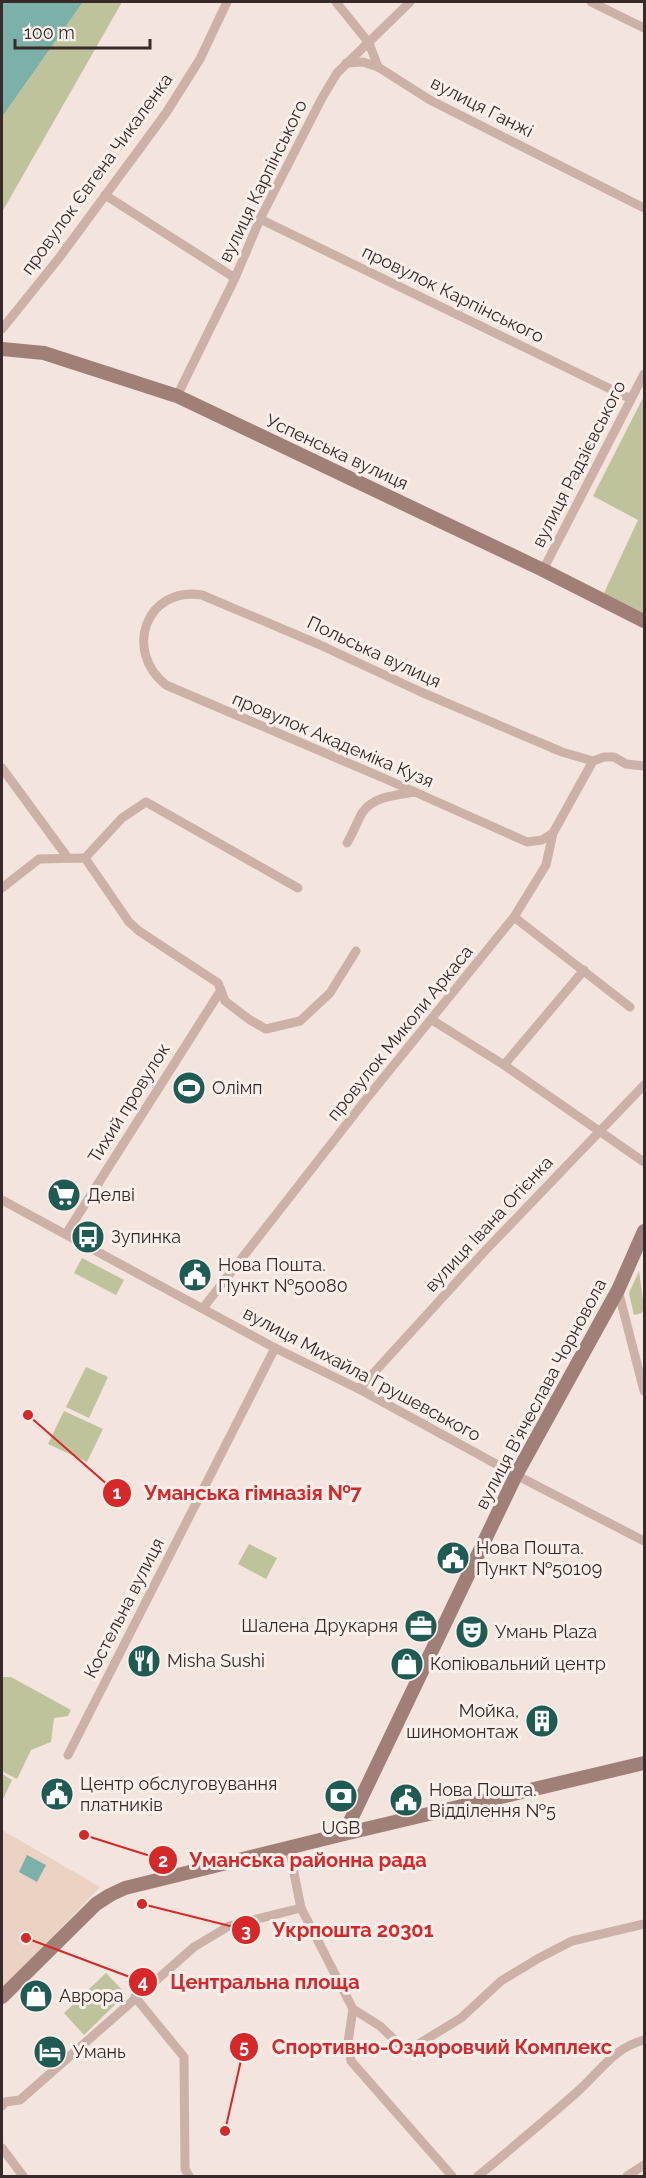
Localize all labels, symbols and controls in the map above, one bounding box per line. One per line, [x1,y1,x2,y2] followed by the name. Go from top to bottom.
[15,12,150,50] scale bar
[24,22,75,43] text: 100 m
[17,69,177,278] street label: провулок Євгена Чикаленка
[427,72,537,141] street label: вулиця Ганжі
[214,96,311,265] street label: вулиця Карпінського
[359,240,548,347] street label: провулок Карпінського
[527,377,630,551] street label: вулиця Радзієвського
[263,409,412,494] street label: Успенська вулиця
[304,611,444,692] street label: Польська вулиця
[229,688,437,791] street label: провулок Академіка Кузя
[322,941,477,1125] street label: провулок Миколи Аркаса
[83,1039,174,1166] street label: Тихий провулок
[171,1070,207,1106] sports icon: Олімп
[212,1077,263,1098] place label: Олімп
[420,1151,557,1296] street label: вулиця Івана Огієнка
[46,1177,82,1213] supermarket icon: Делві
[87,1184,135,1205] place label: Делві
[70,1219,106,1255] bus stop icon: Зупинка
[111,1226,181,1247] place label: Зупинка
[218,1254,348,1296] place label: Нова Пошта. Пункт №50080
[177,1257,213,1293] public building icon: Нова Пошта. Пункт №50080
[471,1275,610,1513] street label: вулиця В’ячеслава Чорновола
[240,1302,485,1445] street label: вулиця Михайла Грушевського
[102,1474,374,1512] callout: Уманська гімназія №7
[143,1481,363,1505] text: Уманська гімназія №7
[113,1482,122,1503] text: 1
[79,1534,168,1681] street label: Костельна вулиця
[476,1537,602,1579] place label: Нова Пошта. Пункт №50109
[435,1540,471,1576] public building icon: Нова Пошта. Пункт №50109
[403,1608,439,1644] office icon: Шалена Друкарня
[454,1614,490,1650] theatre icon: Умань Plaza
[241,1615,398,1636] place label: Шалена Друкарня
[495,1621,597,1642] place label: Умань Plaza
[126,1643,162,1679] restaurant icon: Мisha Sushi
[389,1646,425,1682] shop icon: Копіювальний центр
[167,1650,265,1671] place label: Мisha Sushi
[430,1653,606,1674] place label: Копіювальний центр
[406,1700,519,1742] place label: Мойка, шиномонтаж
[524,1703,560,1739] building icon: Мойка, шиномонтаж
[80,1773,277,1815] place label: Центр обслуговування платників
[39,1776,75,1812] public building icon: Центр обслуговування платників
[323,1778,359,1814] bank icon: UGB
[429,1779,556,1821] place label: Нова Пошта. Відділення №5
[388,1782,424,1818] public building icon: Нова Пошта. Відділення №5
[322,1817,360,1838] place label: UGB
[148,1841,439,1879] callout: Уманська районна рада
[188,1848,427,1872] text: Уманська районна рада
[158,1850,168,1871] text: 2
[231,1911,446,1949] callout: Укрпошта 20301
[271,1918,434,1942] text: Укрпошта 20301
[241,1920,251,1941] text: 3
[128,1963,371,2001] callout: Центральна площа
[170,1970,360,1994] text: Центральна площа
[138,1971,148,1992] text: 4
[18,1978,54,2014] shop icon: Аврора
[59,1985,124,2006] place label: Аврора
[229,2028,624,2066] callout: Спортивно-Оздоровчий Комплекс
[32,2034,68,2070] hotel icon: Умань
[272,2035,612,2059] text: Спортивно-Оздоровчий Комплекс
[239,2036,249,2057] text: 5
[73,2041,126,2062] place label: Умань

